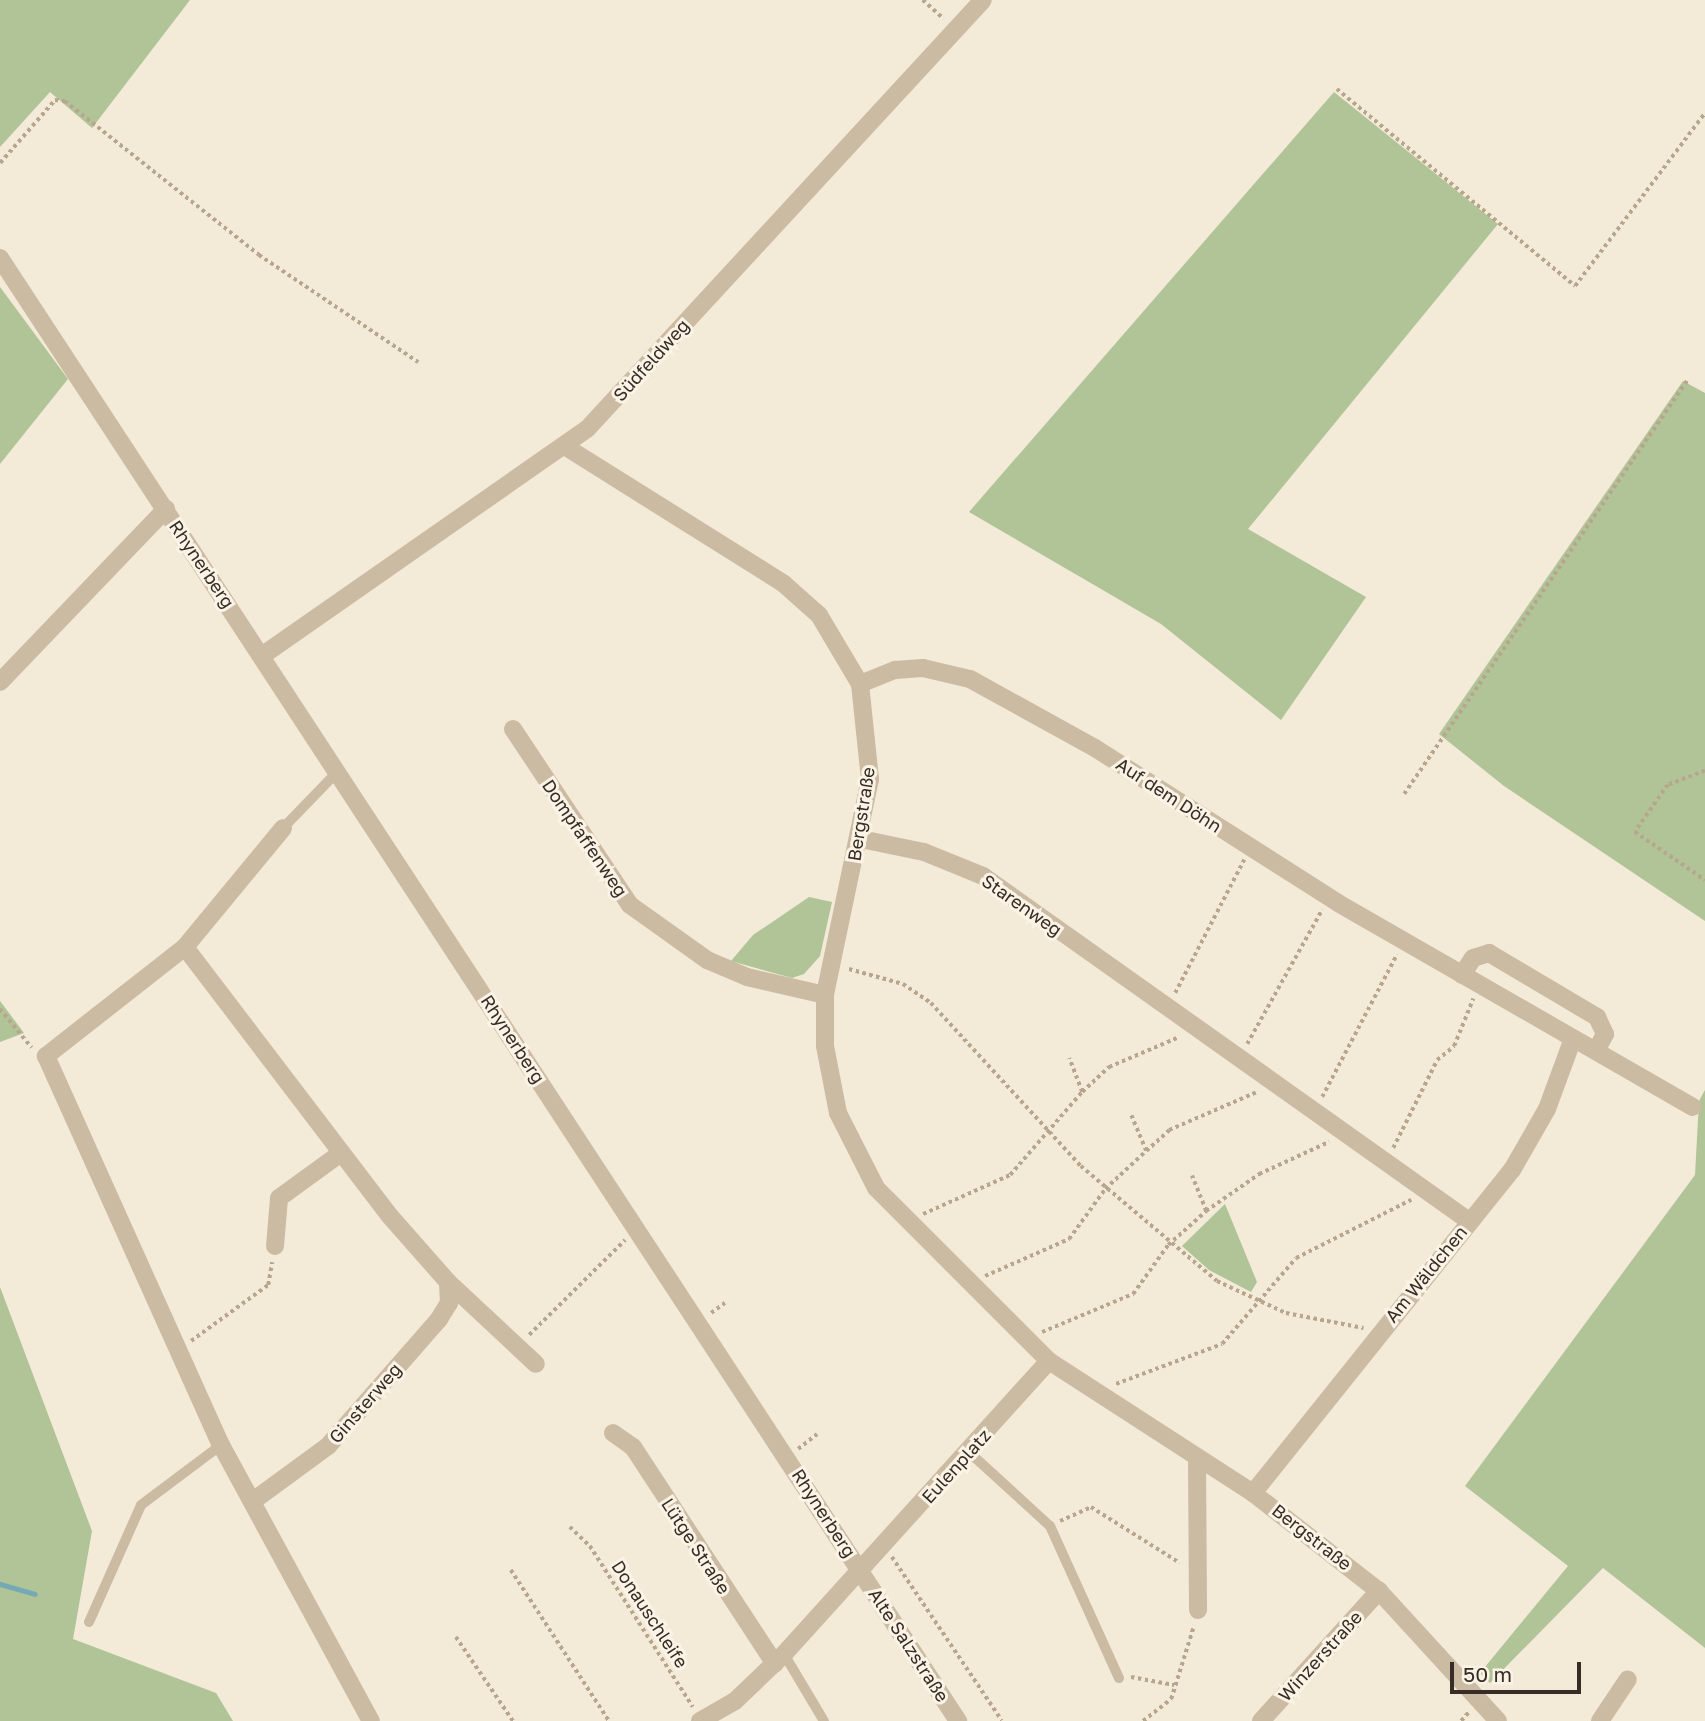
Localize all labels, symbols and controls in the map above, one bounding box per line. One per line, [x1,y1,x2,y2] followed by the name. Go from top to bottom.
[609,315,693,405] street label: Südfeldweg
[165,516,239,612] street label: Rhynerberg
[1112,753,1226,837] street label: Auf dem Döhn
[843,765,879,863] street label: Bergstraße
[538,775,632,901] street label: Dompfaffenweg
[978,870,1066,940] street label: Starenweg
[476,991,550,1087] street label: Rhynerberg
[1380,1221,1472,1327] street label: Am Wäldchen
[324,1359,406,1447] street label: Ginsterweg
[917,1424,995,1508] street label: Eulenplatz
[787,1465,861,1561] street label: Rhynerberg
[657,1494,735,1598] street label: Lütge Straße
[1268,1499,1356,1575] street label: Bergstraße
[607,1556,693,1672] street label: Donauschleife
[864,1584,954,1706] street label: Alte Salzstraße
[1274,1606,1366,1706] street label: Winzerstraße
[1453,1648,1584,1692] scale bar
[1463,1661,1512,1687] text: 50 m

